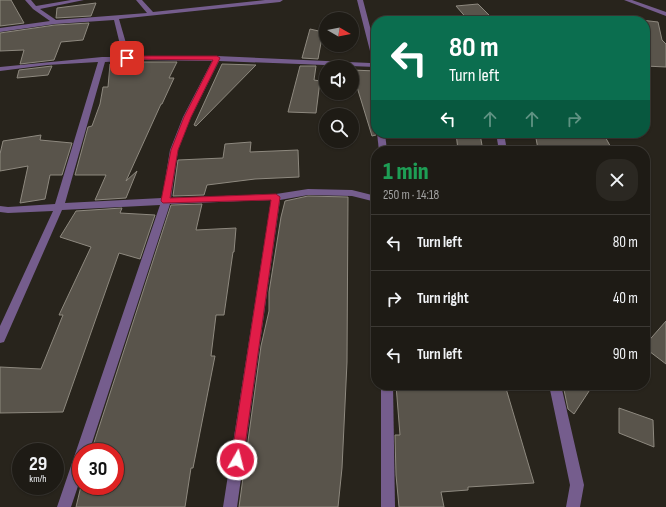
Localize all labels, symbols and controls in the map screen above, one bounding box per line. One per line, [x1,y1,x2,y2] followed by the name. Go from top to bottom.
[319,12,359,52] north arrow
[319,12,359,148] map controls
[449,31,498,64] text: 80 m
[383,32,435,84] icon: left
[110,41,144,75] pin
[116,47,138,69] icon: arrive
[319,60,359,100] button: sound
[449,65,500,86] text: Turn left
[319,108,359,148] button: search
[437,108,459,130] icon: left
[479,108,501,130] icon: ahead
[521,108,543,130] icon: ahead
[563,108,585,130] icon: right
[383,157,429,186] text: 1 min
[596,159,638,201] button: close
[383,187,439,203] text: 250 m · 14:18
[383,232,405,254] icon: left
[417,233,462,252] text: Turn left
[613,233,638,252] text: 80 m
[383,288,405,310] icon: right
[417,289,469,308] text: Turn right
[613,289,638,308] text: 40 m
[383,344,405,366] icon: left
[417,345,462,364] text: Turn left
[613,345,638,364] text: 90 m
[216,439,258,481] position arrow
[72,443,124,495] speed limit sign: 30
[29,452,47,476] text: 29
[29,473,47,485] text: km/h

